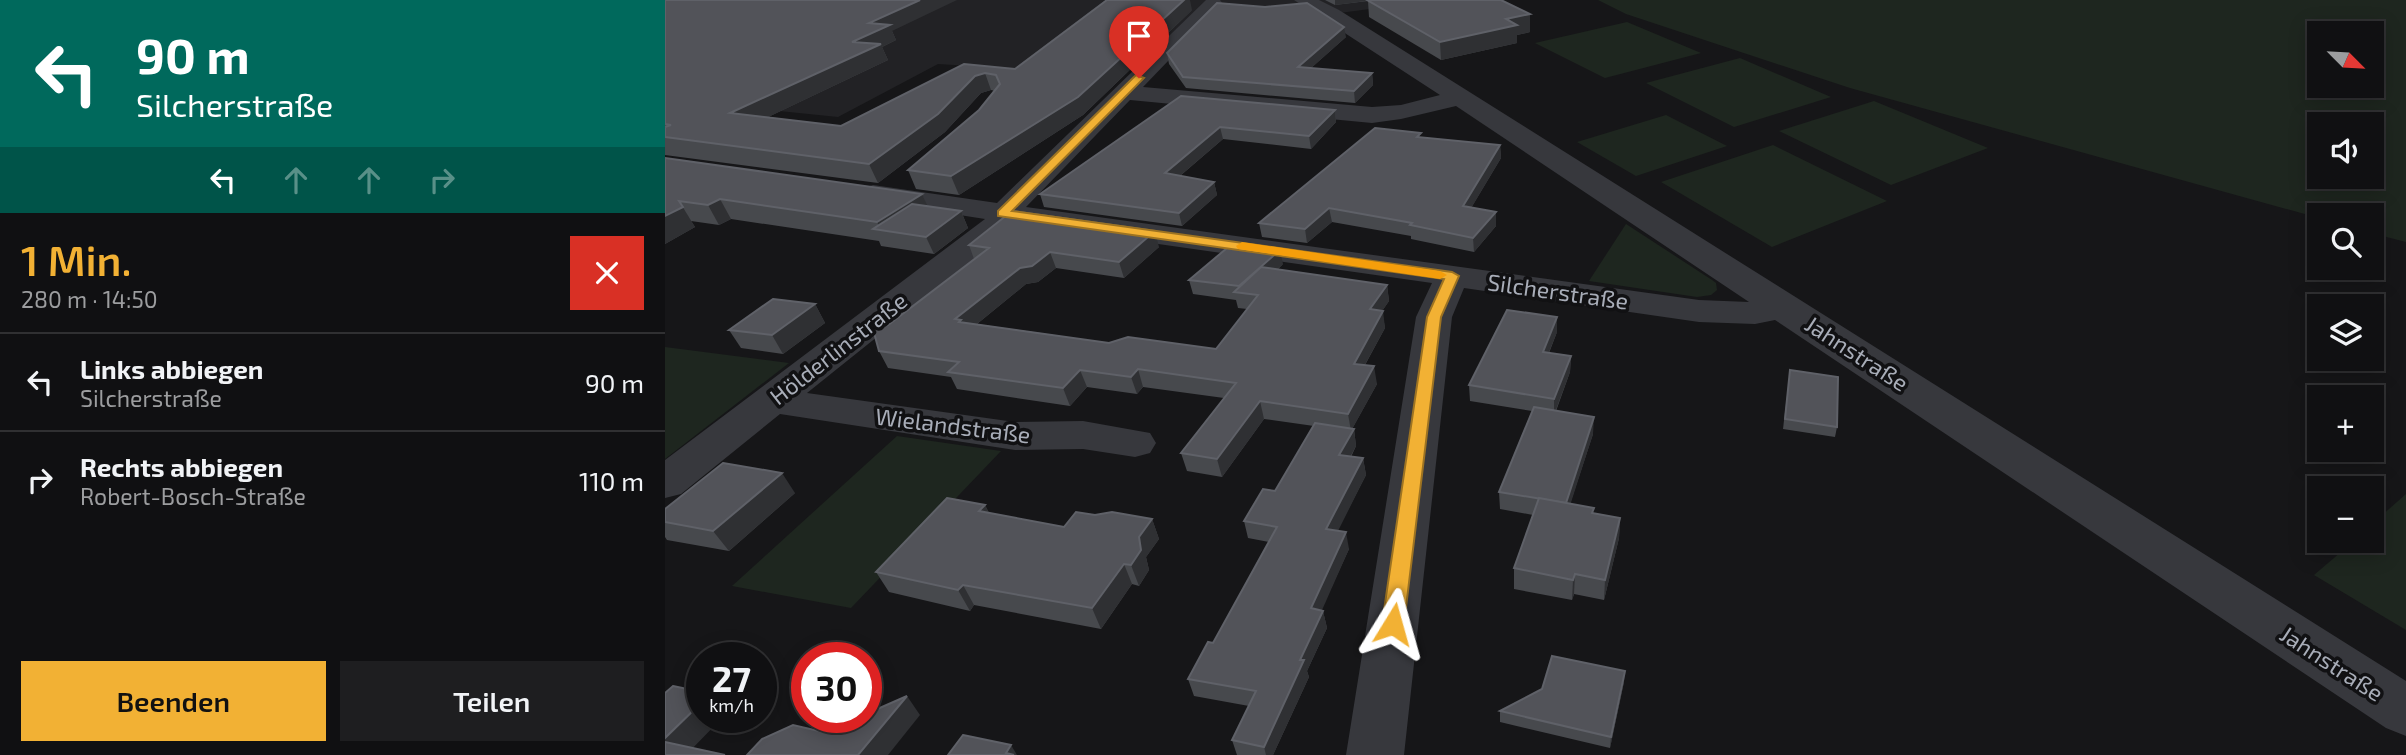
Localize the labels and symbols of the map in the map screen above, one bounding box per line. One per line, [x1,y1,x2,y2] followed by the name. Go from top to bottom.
[1109,6,1169,78] pin
[2307,21,2383,98] north arrow
[1486,267,1630,315] street label: Silcherstraße
[764,286,912,410] street label: Hölderlinstraße
[1800,309,1914,397] street label: Jahnstraße
[874,402,1032,448] street label: Wielandstraße
[1356,587,1430,661] position arrow
[2275,619,2389,707] street label: Jahnstraße
[791,642,882,733] speed limit sign: 30

